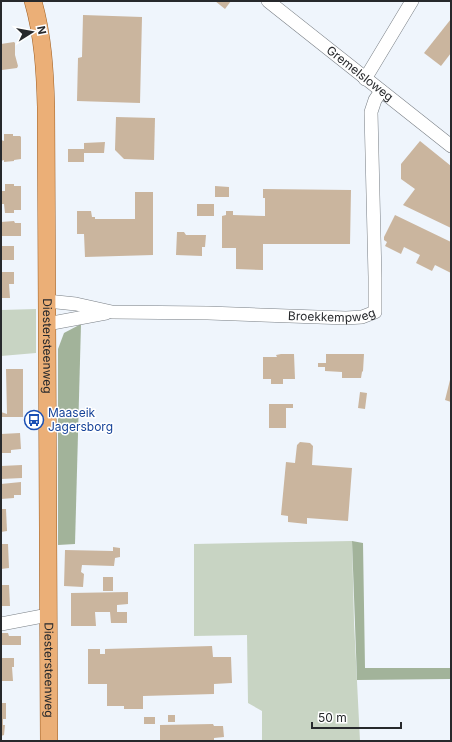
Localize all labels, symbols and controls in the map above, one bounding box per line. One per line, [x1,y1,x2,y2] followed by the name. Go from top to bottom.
[12,12,52,52] north arrow
[34,25,49,36] text: N
[324,42,396,104] street label: Gremelsloweg
[40,298,55,394] street label: Diestersteenweg
[288,305,377,325] street label: Broekkempweg
[48,405,113,434] place label: Maaseik Jagersborg
[23,409,45,431] bus stop icon: Maaseik Jagersborg
[41,622,57,718] street label: Diestersteenweg
[312,704,401,730] scale bar
[318,710,347,725] text: 50 m

